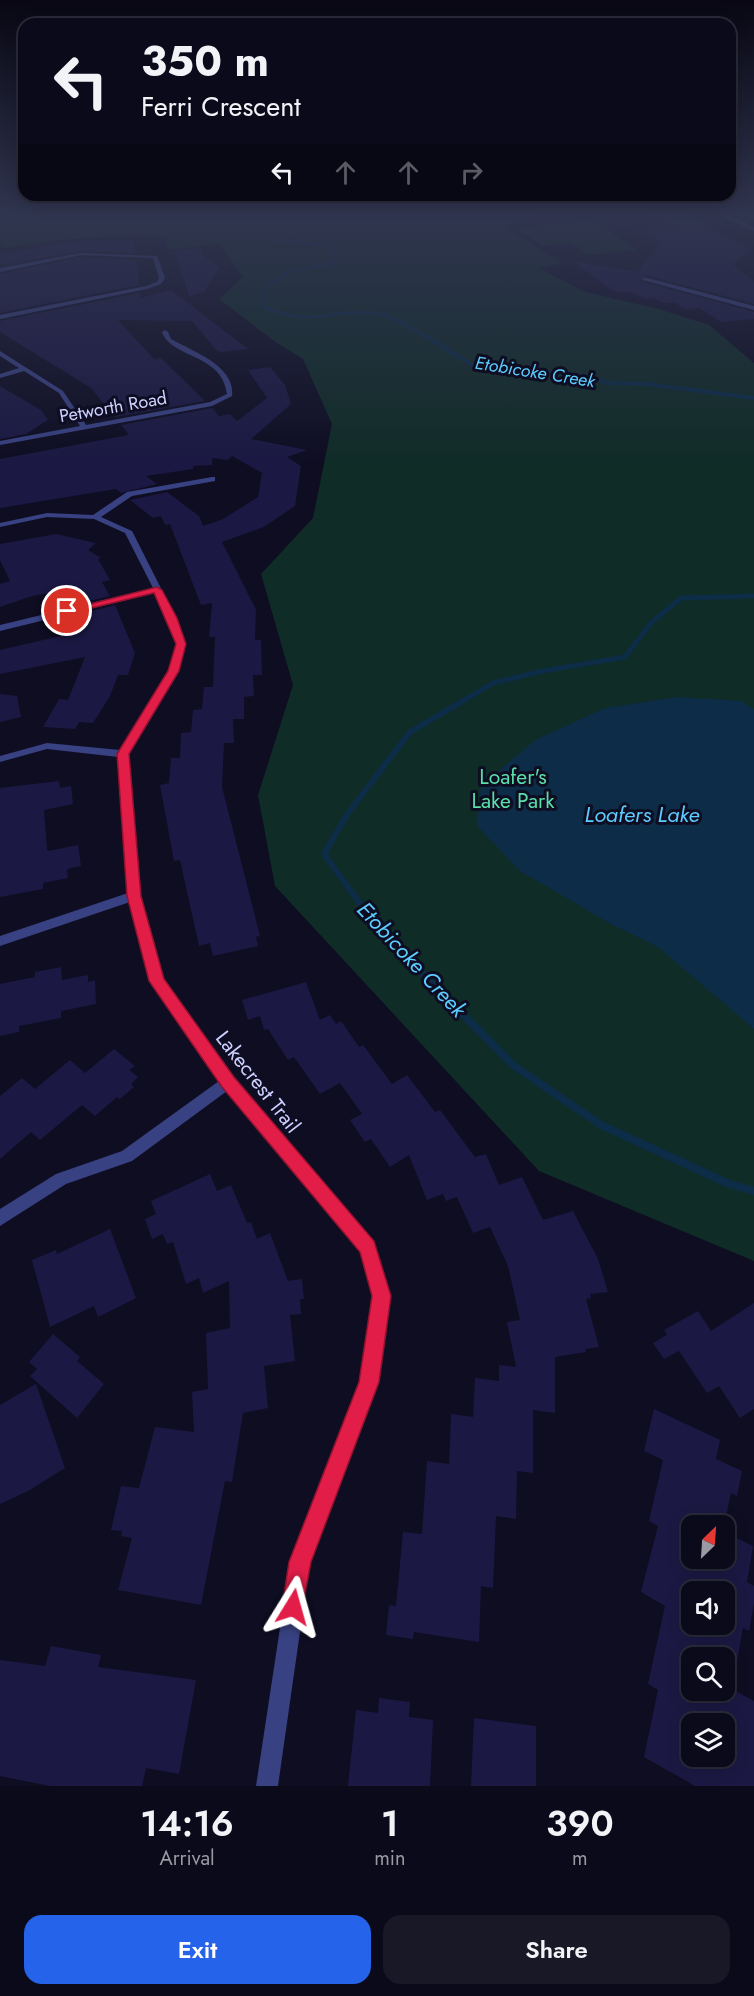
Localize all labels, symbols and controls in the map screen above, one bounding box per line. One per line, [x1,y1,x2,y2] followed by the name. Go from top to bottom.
[141,31,269,92] text: 350 m
[42,42,120,120] icon: left
[141,87,301,126] text: Ferri Crescent
[266,156,299,189] icon: left
[329,156,362,189] icon: ahead
[392,156,425,189] icon: ahead
[455,156,488,189] icon: right
[473,350,598,395] water label: Etobicoke Creek
[57,385,169,429] street label: Petworth Road
[41,585,92,636] pin
[50,594,83,627] icon: arrive
[471,762,555,816] park label: Loafer's Lake Park
[585,798,699,830] water label: Loafers Lake
[350,894,475,1025] water label: Etobicoke Creek
[208,1024,308,1140] street label: Lakecrest Trail
[681,1515,735,1569] north arrow
[681,1515,735,1767] map controls
[261,1575,325,1639] position arrow
[681,1581,735,1635] button: sound
[681,1647,735,1701] button: search
[681,1713,735,1767] button: layers
[140,1797,234,1849] text: 14:16
[381,1797,399,1849] text: 1
[546,1797,614,1849] text: 390
[160,1844,215,1873] text: Arrival
[374,1844,406,1873] text: min
[572,1844,588,1873] text: m
[24,1915,371,1984] button: Exit
[383,1915,730,1984] button: Share

